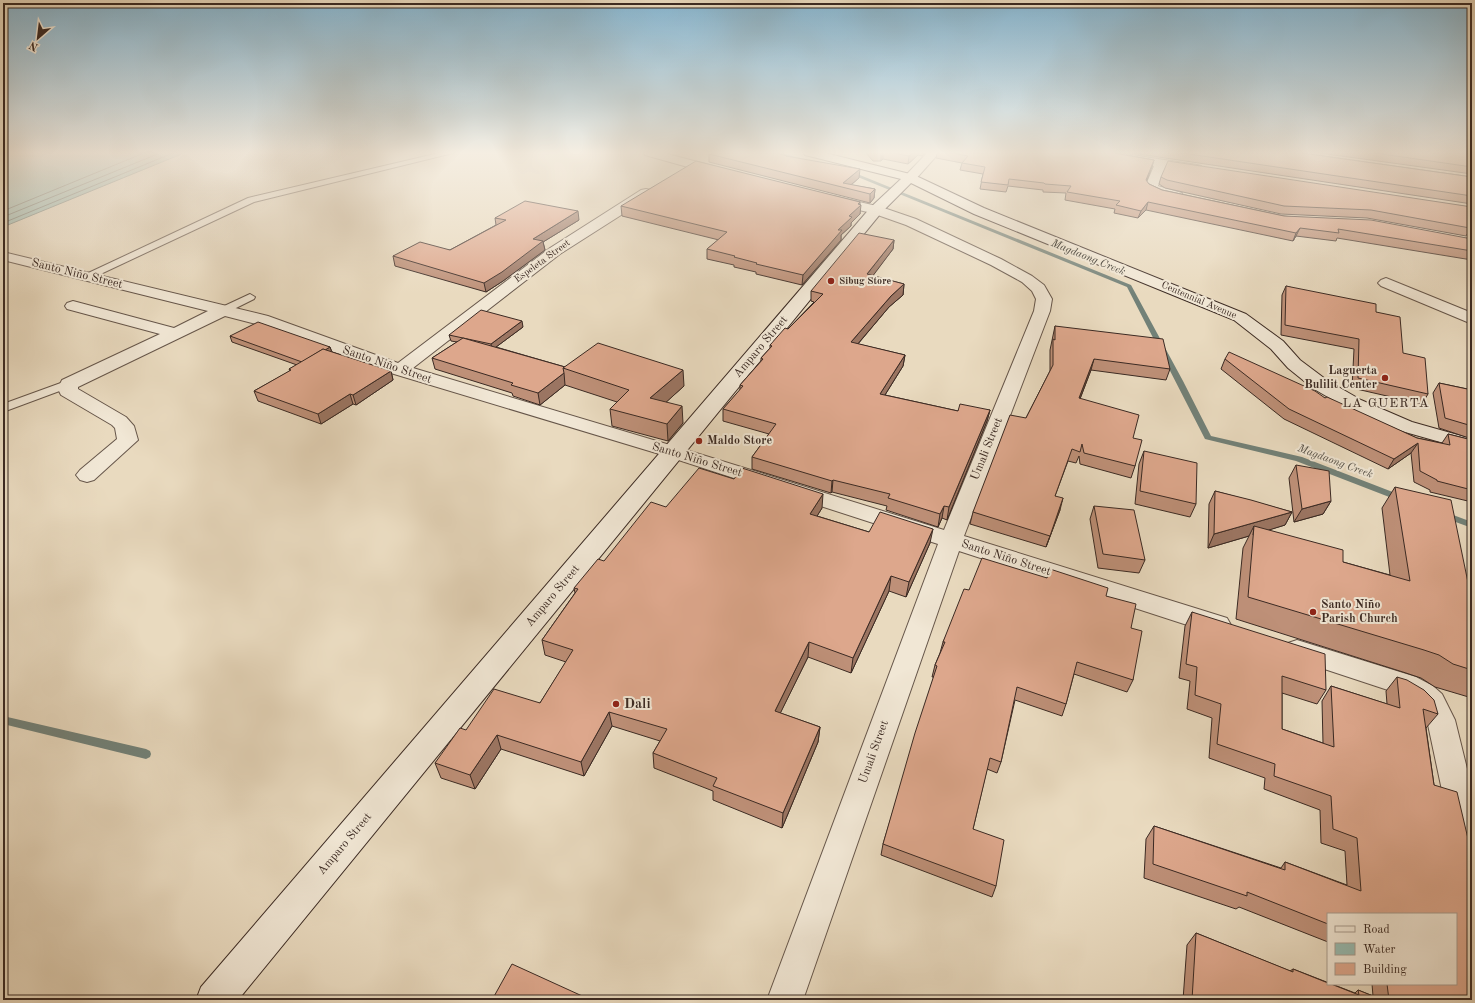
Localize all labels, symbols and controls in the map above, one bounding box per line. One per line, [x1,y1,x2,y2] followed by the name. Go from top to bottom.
[18,18,58,58] north arrow
[27,38,40,52] text: N
[512,237,572,284] street label: Espeleta Street
[1048,238,1127,278] water label: Magdaong Creek
[30,257,124,291] street label: Santo Niño Street
[826,276,836,286] marker: Sibug Store
[839,276,892,286] place label: Sibug Store
[1160,280,1238,320] street label: Centennial Avenue
[732,314,790,380] street label: Amparo Street
[341,344,433,386] street label: Santo Niño Street
[1304,365,1377,391] place label: Laguerta Bulilit Center
[1380,373,1390,383] marker: Laguerta Bulilit Center
[1342,397,1430,410] district label: LA GUERTA
[969,416,1005,482] street label: Umali Street
[707,435,772,447] place label: Maldo Store
[694,436,704,446] marker: Maldo Store
[651,441,743,479] street label: Santo Niño Street
[1295,443,1375,481] water label: Magdaong Creek
[960,538,1052,578] street label: Santo Niño Street
[524,563,582,629] street label: Amparo Street
[1321,599,1398,625] place label: Santo Niño Parish Church
[1308,607,1318,617] marker: Santo Niño Parish Church
[624,697,651,711] place label: Dali
[611,699,621,709] marker: Dali
[857,719,891,785] street label: Umali Street
[316,811,374,877] street label: Amparo Street
[1327,913,1457,985] legend
[1363,924,1390,936] text: Road
[1363,944,1396,956] text: Water
[1363,964,1407,976] text: Building

